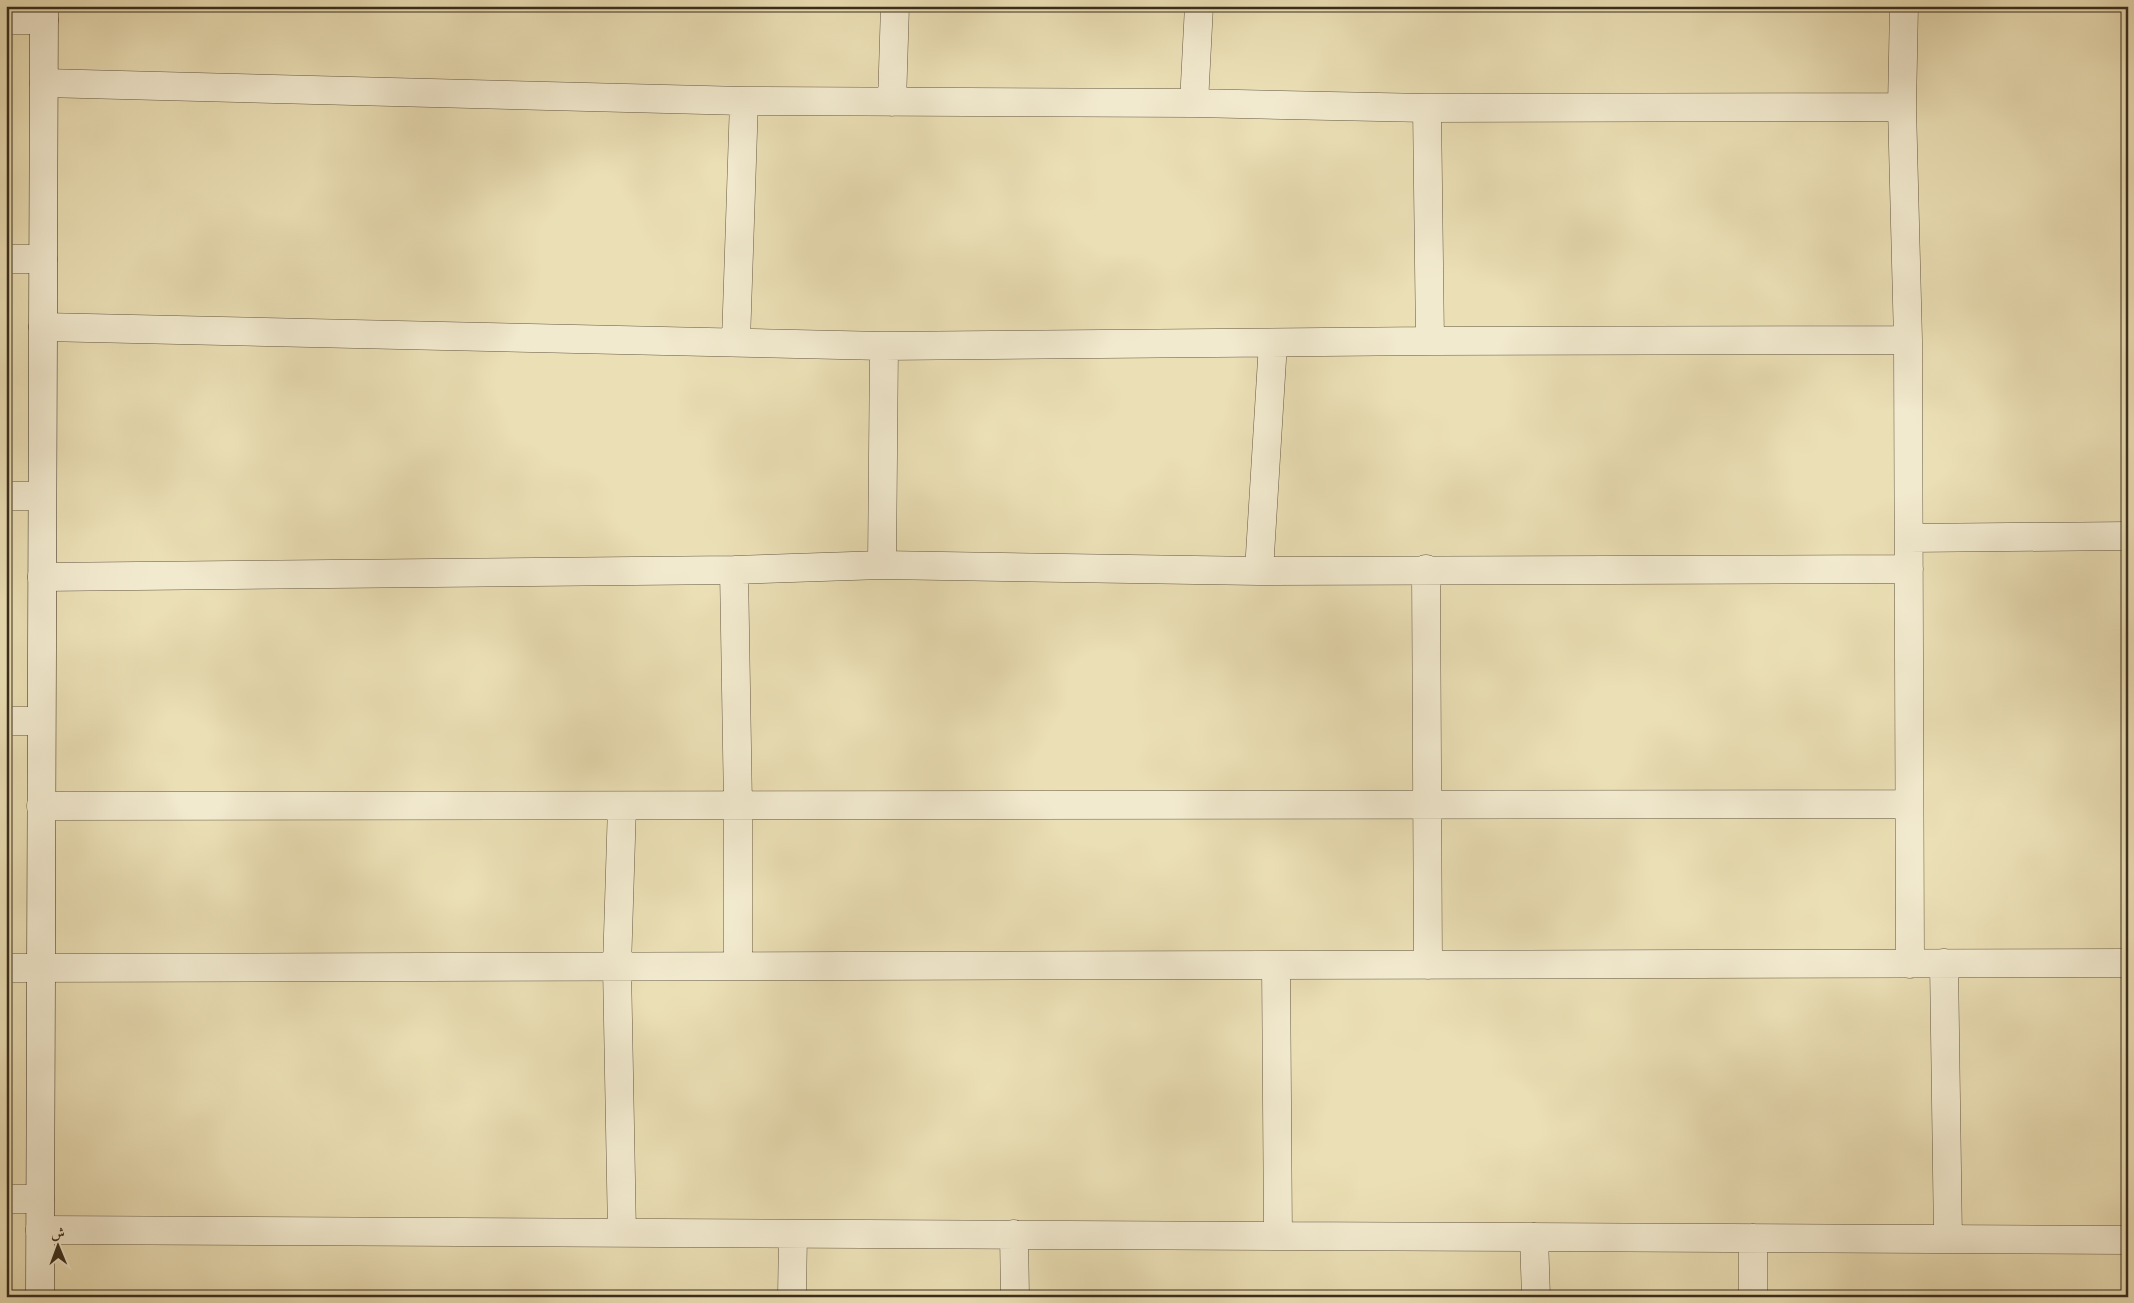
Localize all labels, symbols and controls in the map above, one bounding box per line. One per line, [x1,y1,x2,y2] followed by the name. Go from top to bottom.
[32,1220,82,1270] north arrow
[51,1225,65,1243] text: ش

